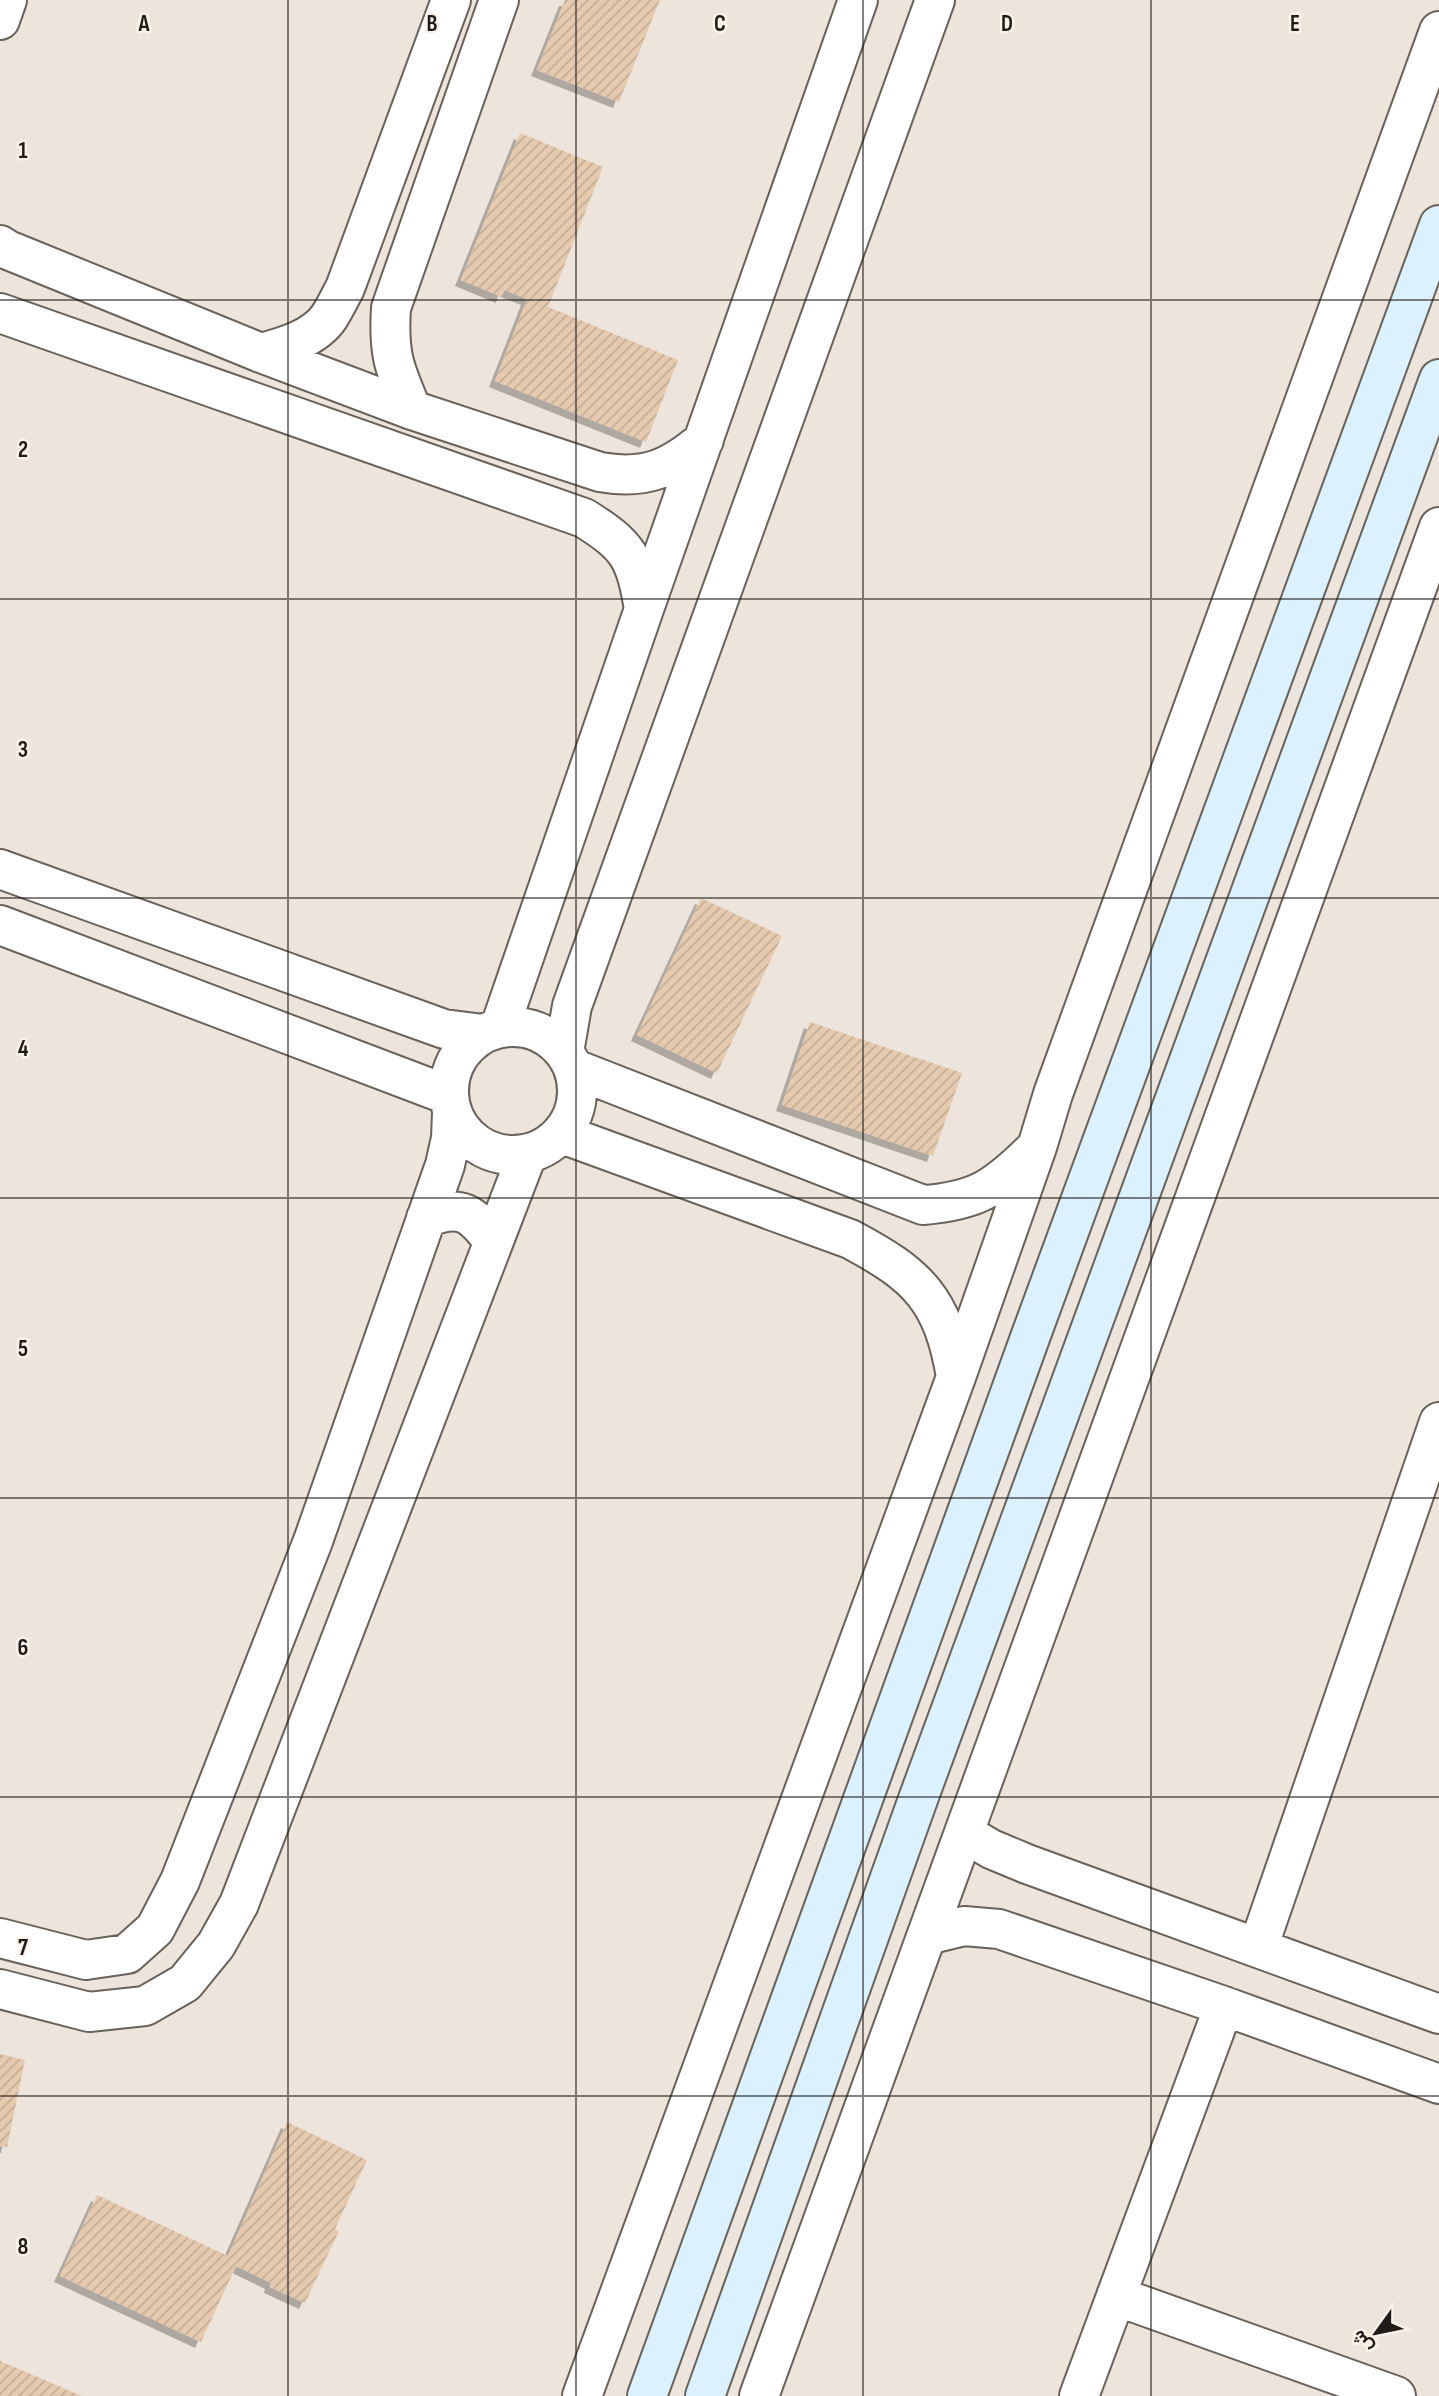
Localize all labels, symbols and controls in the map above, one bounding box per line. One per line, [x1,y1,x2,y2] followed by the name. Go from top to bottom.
[138,10,151,38] text: A
[427,10,438,38] text: B
[714,10,726,38] text: C
[1001,10,1013,38] text: D
[1290,10,1300,38] text: E
[18,137,28,165] text: 1
[18,436,28,464] text: 2
[18,736,28,764] text: 3
[18,1035,29,1063] text: 4
[18,1335,28,1363] text: 5
[18,1634,28,1662] text: 6
[18,1934,28,1962] text: 7
[18,2233,29,2261] text: 8
[1341,2298,1411,2368] north arrow
[1347,2325,1379,2357] text: ش

